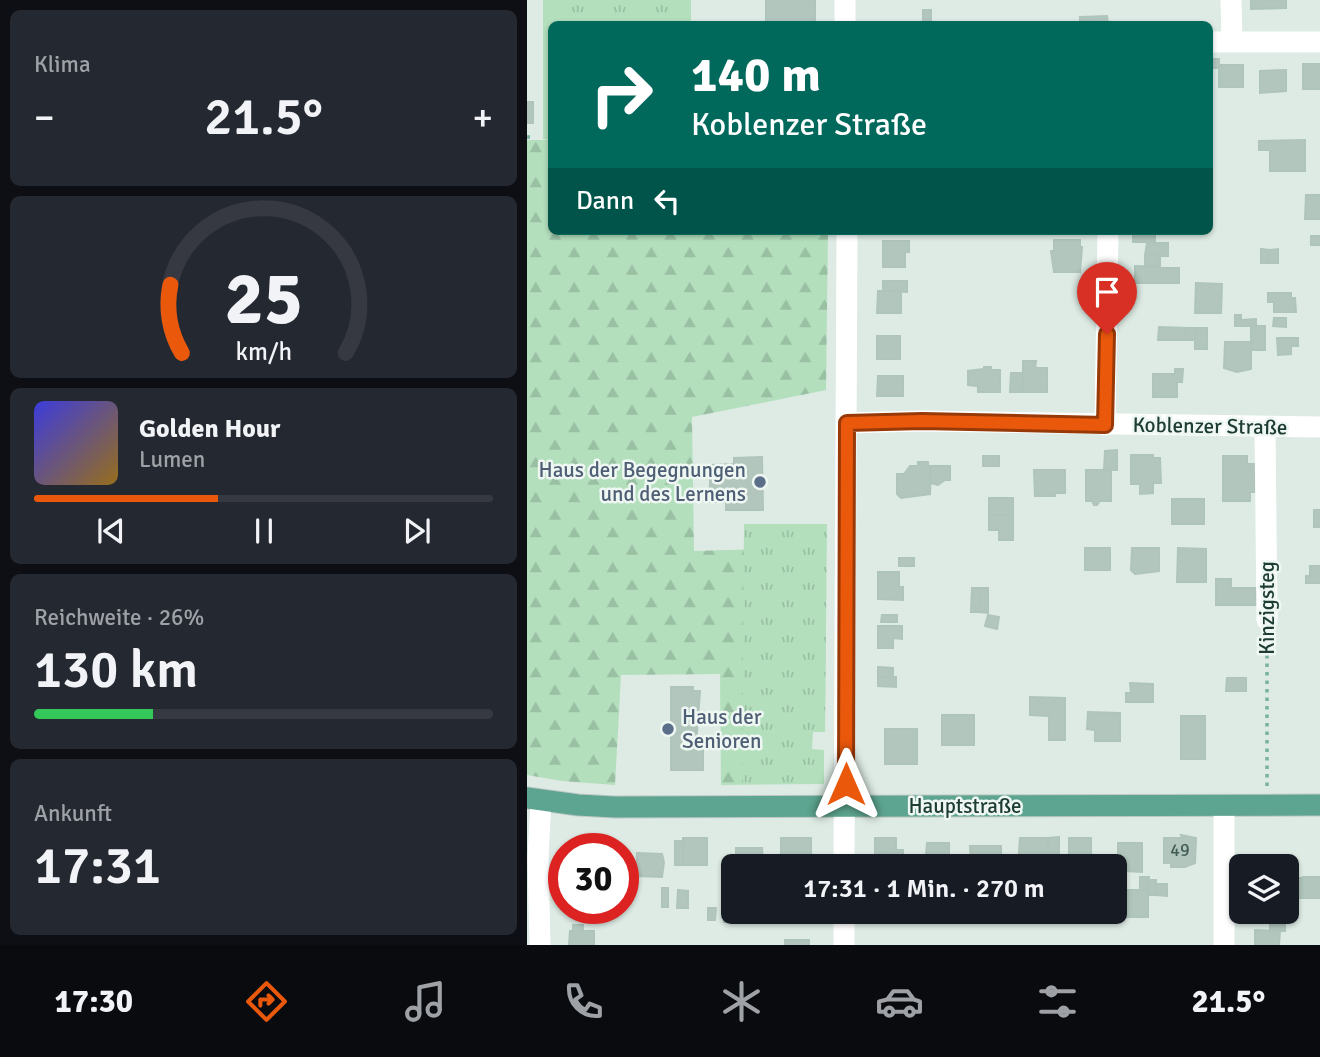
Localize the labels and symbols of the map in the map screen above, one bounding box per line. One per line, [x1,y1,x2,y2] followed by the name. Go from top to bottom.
[1077,262,1137,334] pin
[1132,412,1288,440] street label: Koblenzer Straße
[539,457,746,507] place label: Haus der Begegnungen und des Lernens
[752,474,768,490] marker: Haus der Begegnungen und des Lernens
[1254,561,1280,655] street label: Kinzigsteg
[682,704,762,754] place label: Haus der Senioren
[660,721,676,737] marker: Haus der Senioren
[809,747,883,821] position arrow
[908,793,1022,819] street label: Hauptstraße
[548,833,639,924] speed limit sign: 30
[1170,839,1190,861] house number: 49

